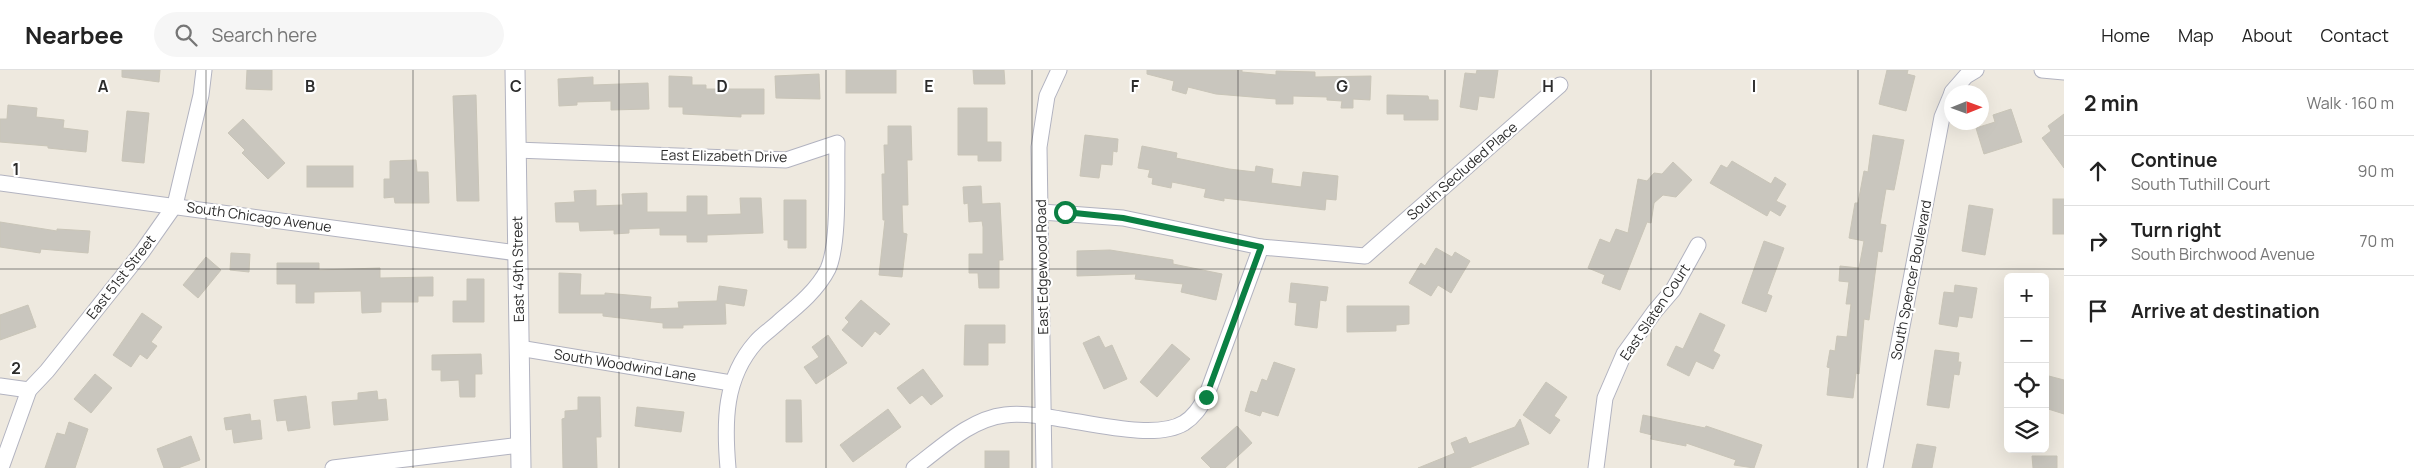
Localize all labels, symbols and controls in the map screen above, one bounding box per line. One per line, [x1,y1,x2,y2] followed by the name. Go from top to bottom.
[154,12,504,57] search box
[25,18,124,51] text: Nearbee
[172,21,200,49] icon: search
[212,22,317,48] text: Search here
[2101,23,2150,47] text: Home
[2178,23,2214,47] text: Map
[2242,23,2292,47] text: About
[2320,23,2389,47] text: Contact
[98,75,109,97] text: A
[305,75,315,97] text: B
[510,75,522,97] text: C
[716,75,728,97] text: D
[924,75,934,97] text: E
[1131,75,1140,97] text: F
[1336,75,1348,97] text: G
[1542,75,1554,97] text: H
[1752,75,1756,97] text: I
[1944,85,1989,130] north arrow
[2084,89,2139,117] text: 2 min
[2306,92,2394,114] text: Walk · 160 m
[1402,117,1521,224] street label: South Secluded Place
[660,145,788,166] street label: East Elizabeth Drive
[2131,147,2217,173] text: Continue
[2084,157,2112,185] icon: ahead
[12,158,20,180] text: 1
[2358,160,2394,182] text: 90 m
[2131,173,2270,195] text: South Tuthill Court
[185,197,333,236] street label: South Chicago Avenue
[1886,198,1935,362] street label: South Spencer Boulevard
[1031,199,1052,335] street label: East Edgewood Road
[1054,201,1077,224] route start
[507,215,528,322] street label: East 49th Street
[2131,217,2221,243] text: Turn right
[2084,227,2112,255] icon: right
[82,230,160,323] street label: East 51st Street
[2359,230,2394,252] text: 70 m
[2131,243,2315,265] text: South Birchwood Avenue
[1615,259,1694,364] street label: East Slaten Court
[2004,273,2049,453] map controls
[2004,273,2049,318] button: +
[2084,297,2112,325] icon: arrive
[2131,298,2320,324] text: Arrive at destination
[2004,318,2049,363] button: −
[553,344,698,385] street label: South Woodwind Lane
[11,357,21,379] text: 2
[2004,363,2049,408] button: locate
[1195,386,1218,409] route end
[2004,408,2049,453] button: layers

